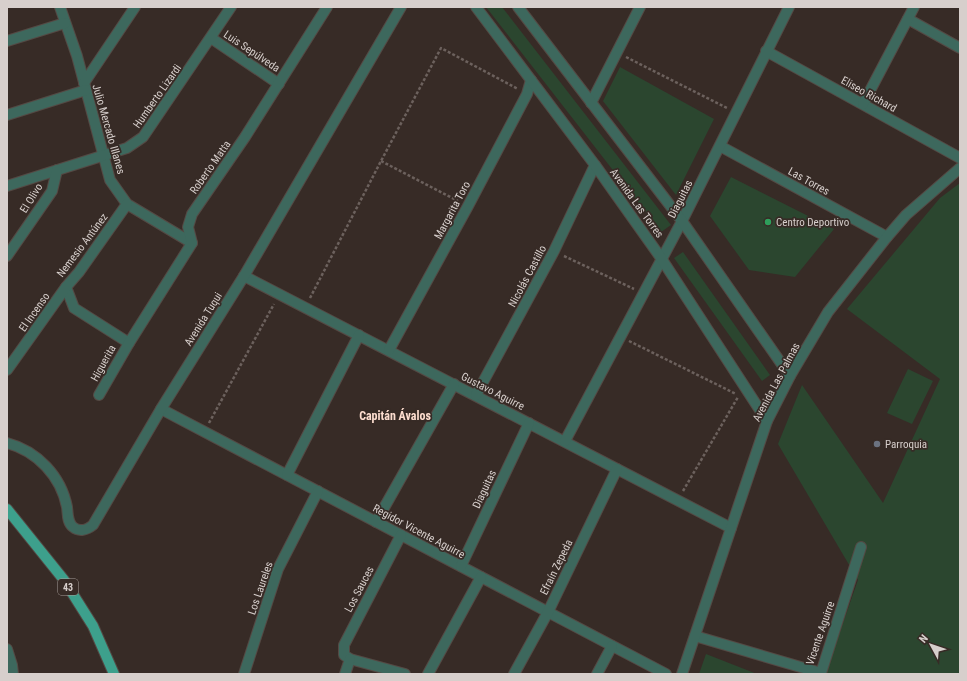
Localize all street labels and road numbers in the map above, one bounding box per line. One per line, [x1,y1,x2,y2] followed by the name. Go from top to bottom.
[221,28,282,75] street label: Luis Sepúlveda
[131,62,184,131] street label: Humberto Lizardi
[839,74,899,115] street label: Eliseo Richard
[89,83,128,176] street label: Julio Mercado Illanes
[187,138,234,196] street label: Roberto Matta
[786,165,832,198] street label: Las Torres
[607,166,666,240] street label: Avenida Las Torres
[665,178,696,220] street label: Diaguitas
[432,179,473,241] street label: Margarita Toro
[17,181,46,215] street label: El Olivo
[54,211,111,280] street label: Nemesio Antúnez
[506,243,549,309] street label: Nicolás Castillo
[16,290,53,334] street label: El Incenso
[182,290,225,348] street label: Avenida Tuqui
[750,341,803,424] street label: Avenida Las Palmas
[88,343,119,384] street label: Higuerita
[459,370,527,413] street label: Gustavo Aguirre
[470,468,499,510] street label: Diaguitas
[371,502,467,561] street label: Regidor Vicente Aguirre
[537,537,575,597] street label: Efraín Zepeda
[245,560,276,616] street label: Los Laureles
[342,564,377,614] street label: Los Sauces
[58,579,78,595] road number: 43
[803,600,837,667] street label: Vicente Aguirre

